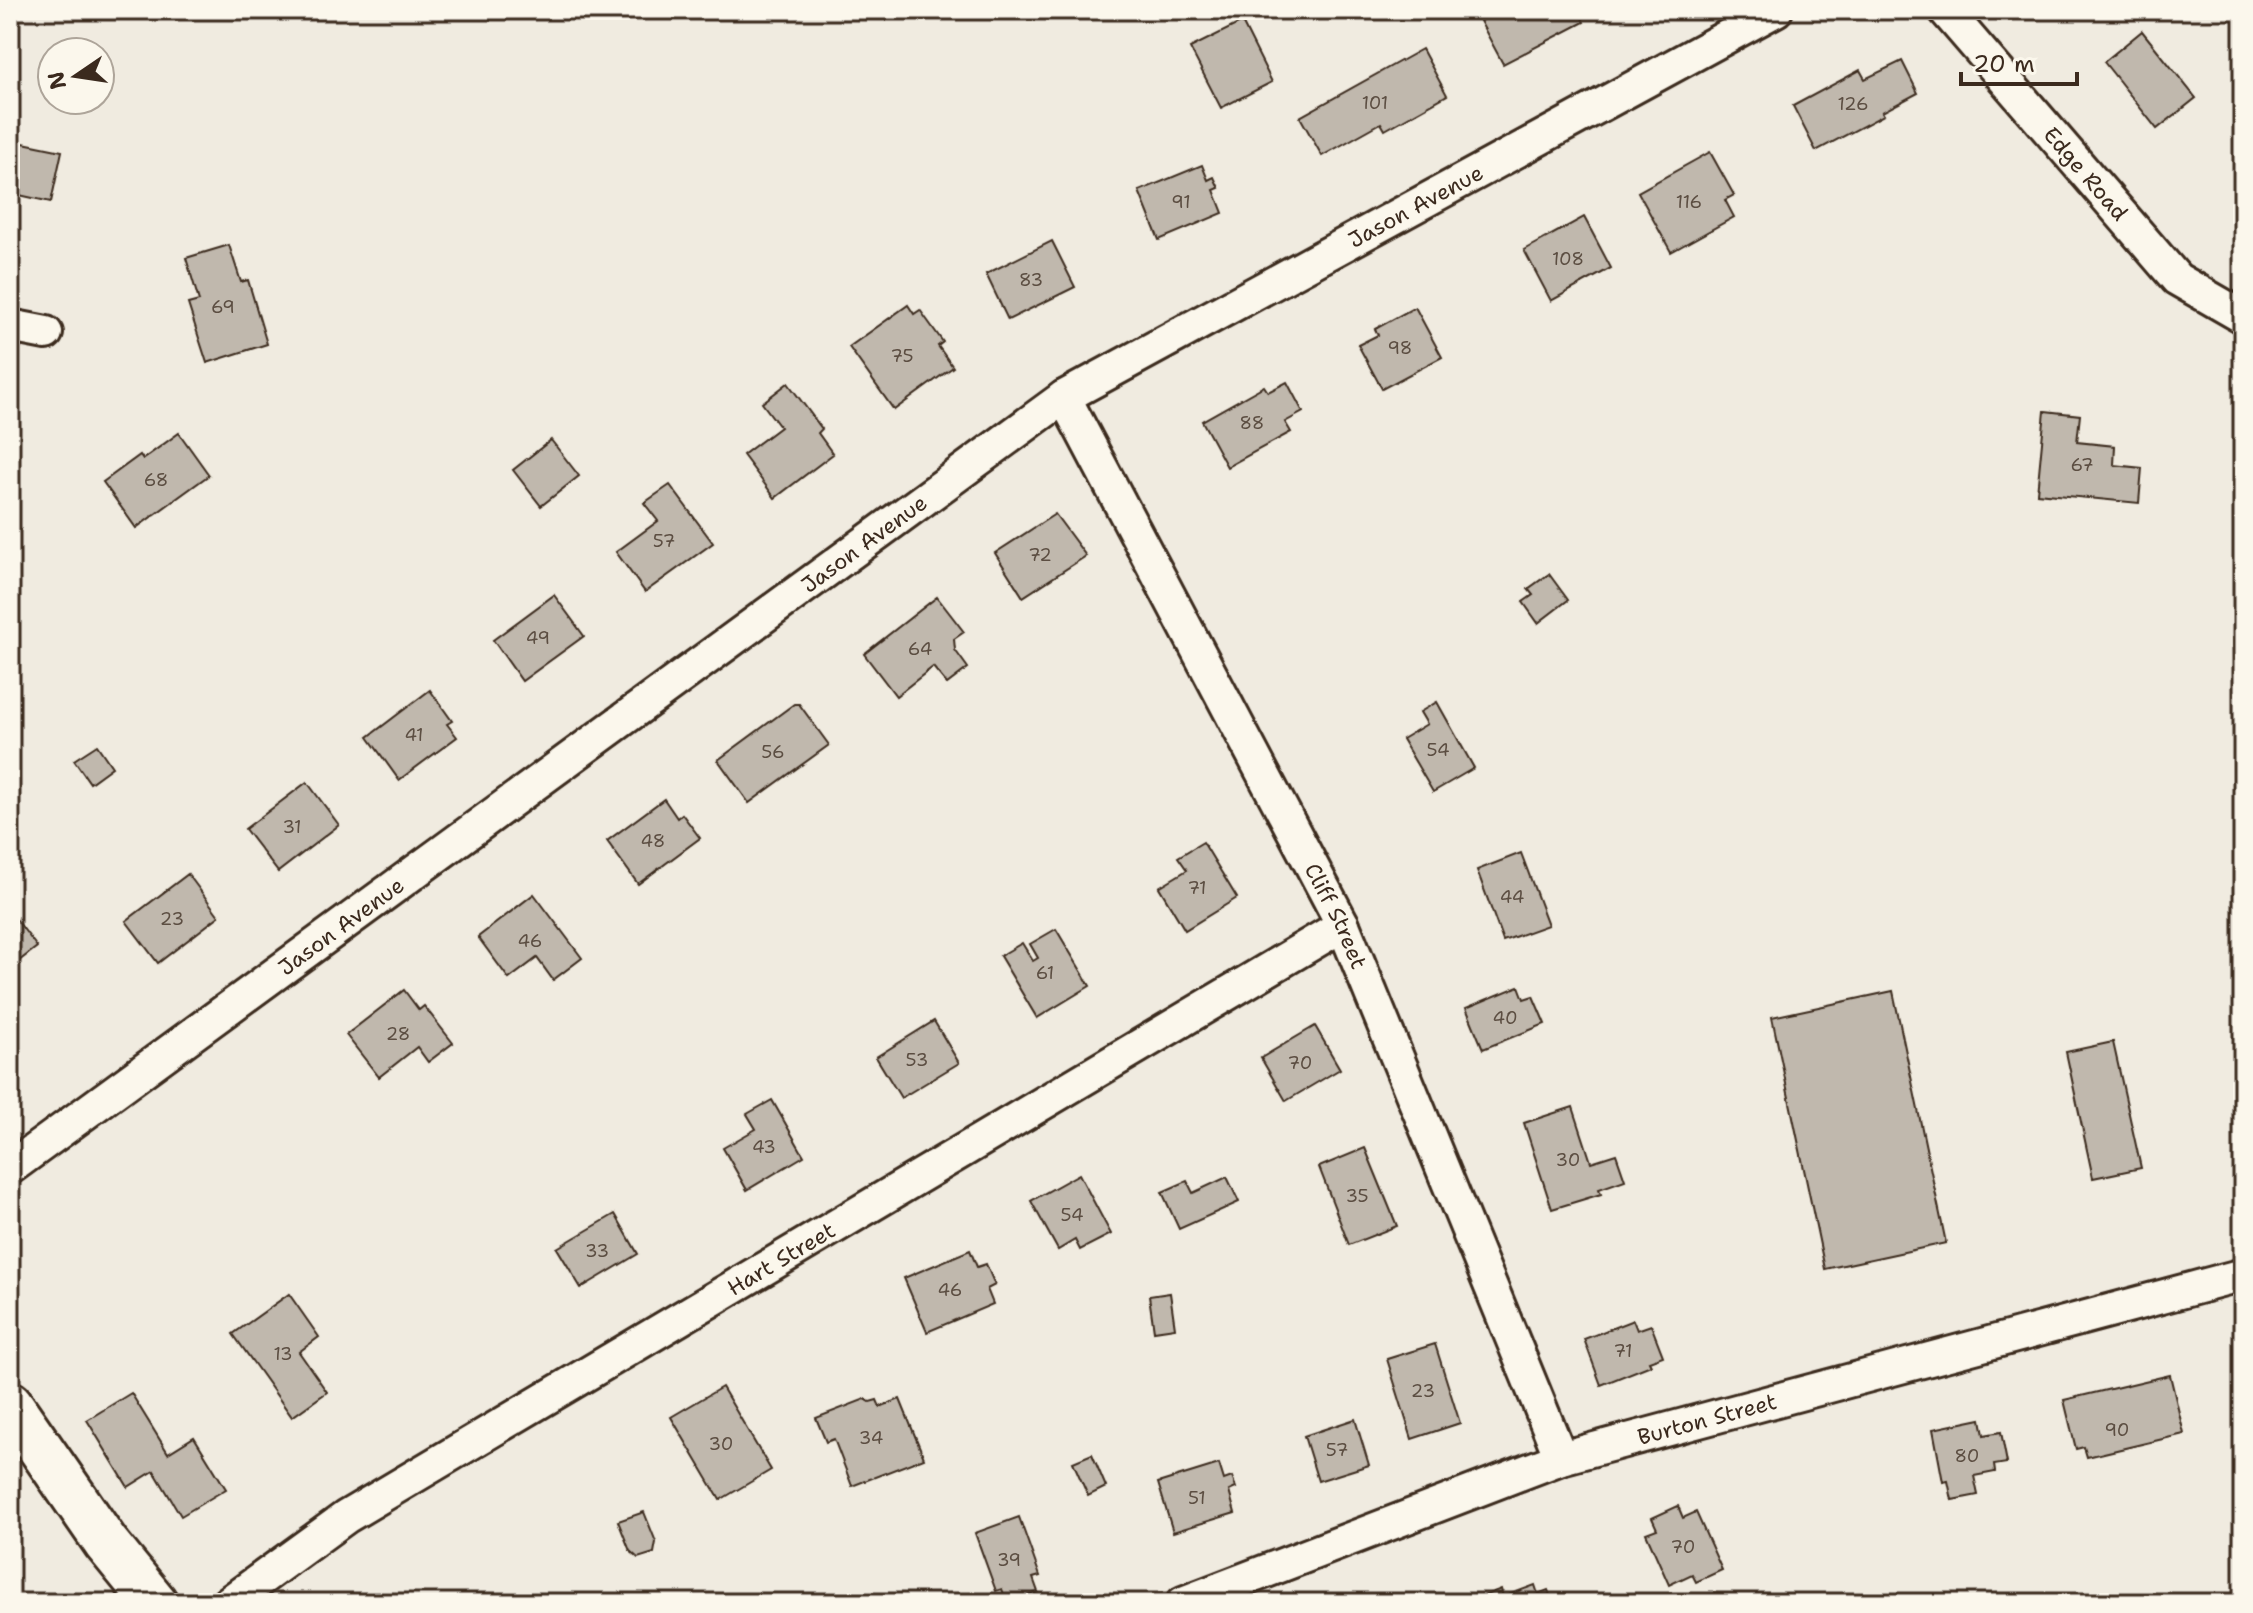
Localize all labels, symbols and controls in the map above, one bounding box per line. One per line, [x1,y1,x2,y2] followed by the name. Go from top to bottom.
[36,36,116,116] north arrow
[1961,36,2077,86] scale bar
[1973,48,2035,80] text: 20 m
[41,69,73,92] text: N
[1362,91,1388,115] house number: 101
[1837,92,1869,116] house number: 126
[2037,120,2135,227] street label: Edge Road
[1343,158,1488,254] street label: Jason Avenue
[1171,190,1191,214] house number: 91
[1676,190,1702,214] house number: 116
[1552,247,1584,271] house number: 108
[1019,268,1043,292] house number: 83
[211,295,235,319] house number: 69
[1388,336,1412,360] house number: 98
[891,344,913,368] house number: 75
[1240,411,1264,435] house number: 88
[2070,453,2094,477] house number: 67
[144,468,168,492] house number: 68
[795,488,933,599] street label: Jason Avenue
[653,529,675,553] house number: 57
[1028,543,1052,567] house number: 72
[526,626,550,650] house number: 49
[908,637,932,661] house number: 64
[404,723,424,747] house number: 41
[1426,738,1450,762] house number: 54
[761,740,785,764] house number: 56
[282,815,302,839] house number: 31
[641,829,665,853] house number: 48
[1298,858,1374,973] street label: Cliff Street
[272,870,410,982] street label: Jason Avenue
[1187,876,1207,900] house number: 71
[1500,885,1524,909] house number: 44
[160,907,184,931] house number: 23
[518,929,542,953] house number: 46
[1036,961,1054,985] house number: 61
[1492,1006,1518,1030] house number: 40
[386,1022,410,1046] house number: 28
[906,1048,928,1072] house number: 53
[1288,1051,1312,1075] house number: 70
[752,1135,776,1159] house number: 43
[1556,1148,1580,1172] house number: 30
[1345,1184,1369,1208] house number: 35
[1060,1203,1084,1227] house number: 54
[722,1215,840,1302] street label: Hart Street
[585,1239,609,1263] house number: 33
[938,1278,962,1302] house number: 46
[1613,1339,1633,1363] house number: 71
[273,1342,293,1366] house number: 13
[1411,1379,1435,1403] house number: 23
[1634,1386,1780,1451] street label: Burton Street
[2105,1418,2129,1442] house number: 90
[859,1426,883,1450] house number: 34
[709,1432,733,1456] house number: 30
[1326,1438,1348,1462] house number: 57
[1955,1444,1979,1468] house number: 80
[1188,1486,1206,1510] house number: 51
[1671,1535,1695,1559] house number: 70
[997,1548,1021,1572] house number: 39

